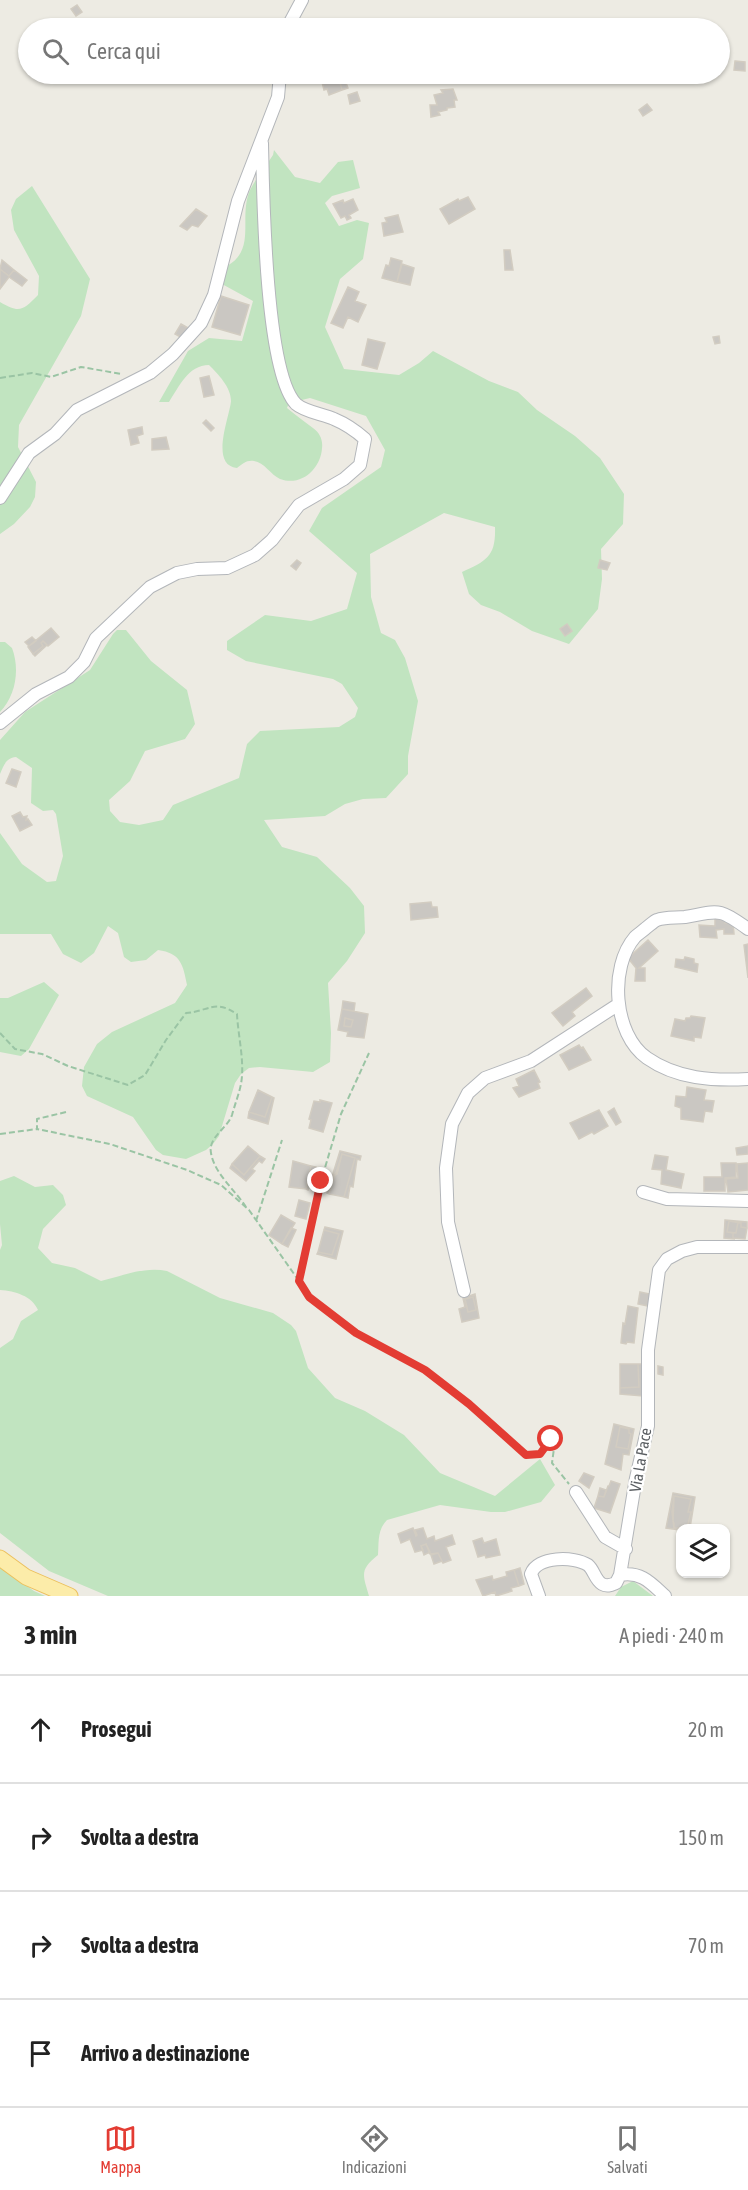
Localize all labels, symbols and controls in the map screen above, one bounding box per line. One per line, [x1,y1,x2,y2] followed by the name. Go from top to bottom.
[18,18,730,84] search box
[39,35,72,68] icon: search
[87,38,161,64] text: Cerca qui
[307,1167,333,1193] route end
[537,1425,563,1451] route start
[625,1426,655,1494] street label: Via La Pace
[676,1524,730,1578] map controls
[676,1524,730,1578] button: layers
[24,1620,77,1650] text: 3 min
[619,1624,724,1647] text: A piedi · 240 m
[24,1713,57,1746] icon: ahead
[81,1716,152,1742] text: Prosegui
[688,1718,724,1741] text: 20 m
[24,1821,57,1854] icon: right
[81,1824,199,1850] text: Svolta a destra
[679,1826,724,1849] text: 150 m
[24,1929,57,1962] icon: right
[81,1932,199,1958] text: Svolta a destra
[688,1934,724,1957] text: 70 m
[24,2037,57,2070] icon: arrive
[81,2040,250,2066] text: Arrivo a destinazione
[100,2122,141,2176] tab: Mappa
[342,2122,407,2176] tab: Indicazioni
[607,2122,648,2176] tab: Salvati

